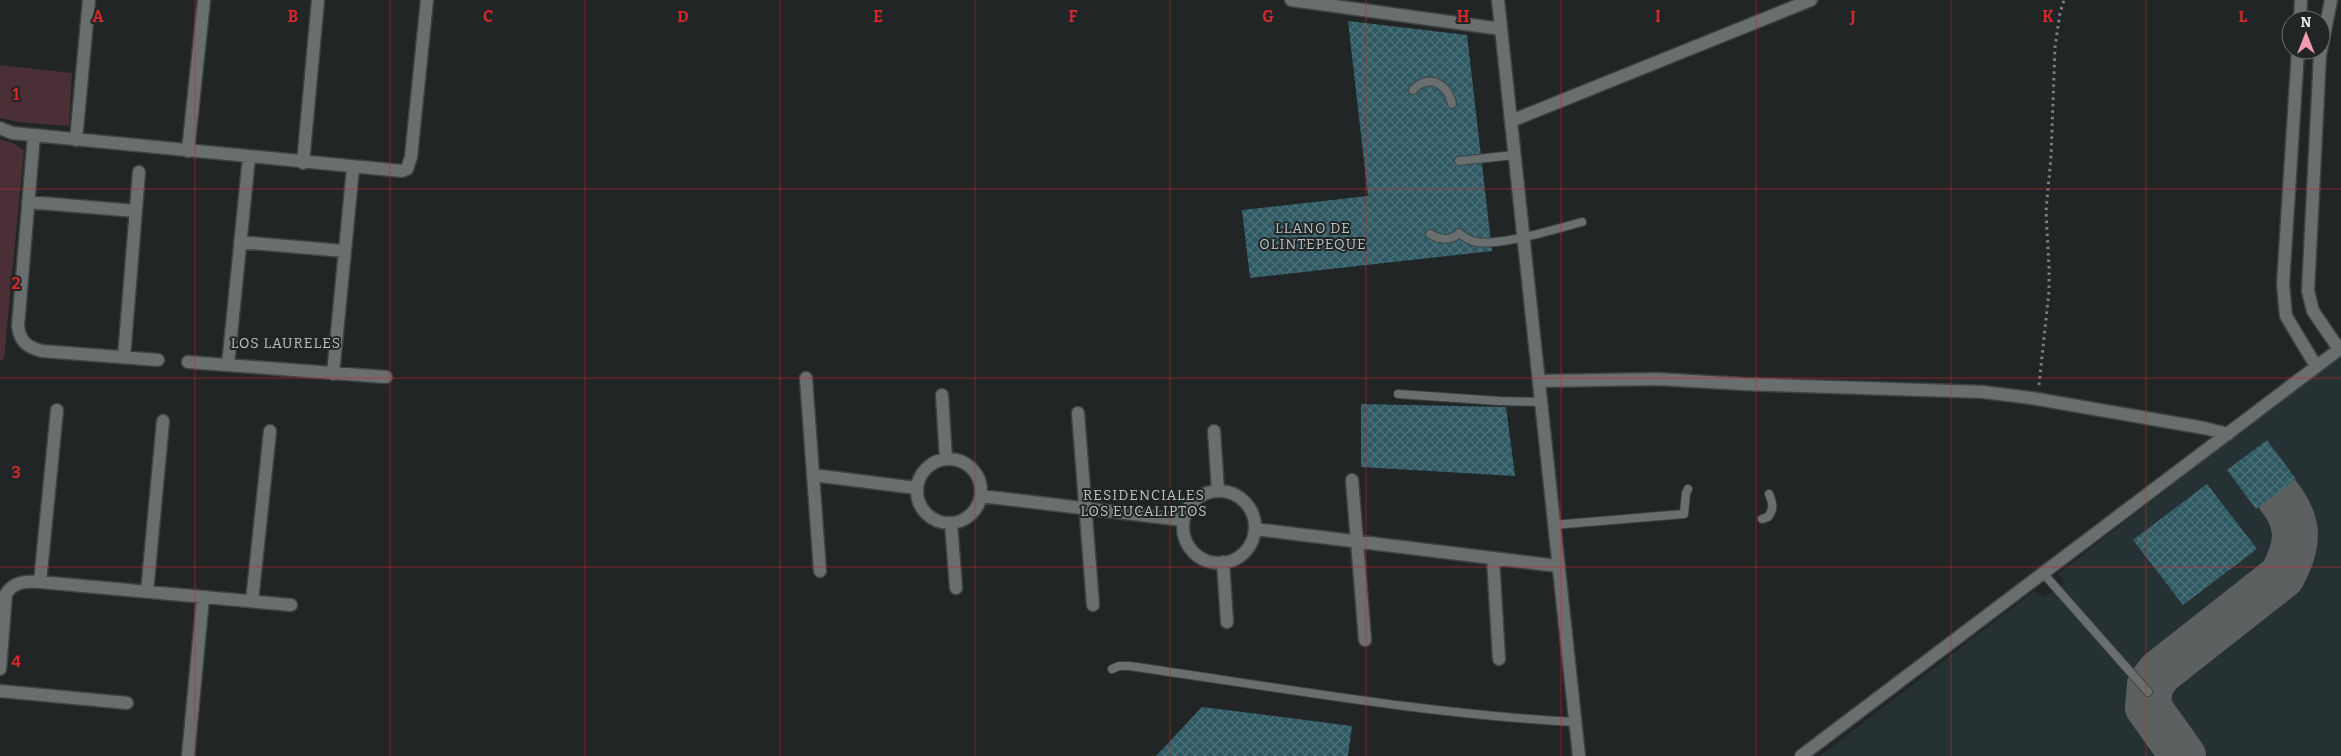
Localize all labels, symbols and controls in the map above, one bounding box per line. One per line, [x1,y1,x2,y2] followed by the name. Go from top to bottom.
[92,7,104,26] text: A
[288,7,298,26] text: B
[483,7,493,26] text: C
[677,7,689,26] text: D
[873,7,883,26] text: E
[1069,7,1078,26] text: F
[1262,7,1274,26] text: G
[1457,7,1470,26] text: H
[1655,7,1661,26] text: I
[1849,7,1856,26] text: J
[2042,7,2054,26] text: K
[2239,7,2248,26] text: L
[2281,10,2331,60] north arrow
[2301,14,2312,31] text: N
[13,85,20,104] text: 1
[1259,220,1367,253] district label: LLANO DE OLINTEPEQUE
[11,274,21,293] text: 2
[231,335,341,352] district label: LOS LAURELES
[11,463,21,482] text: 3
[1080,487,1208,520] district label: RESIDENCIALES LOS EUCALIPTOS
[11,652,21,671] text: 4

